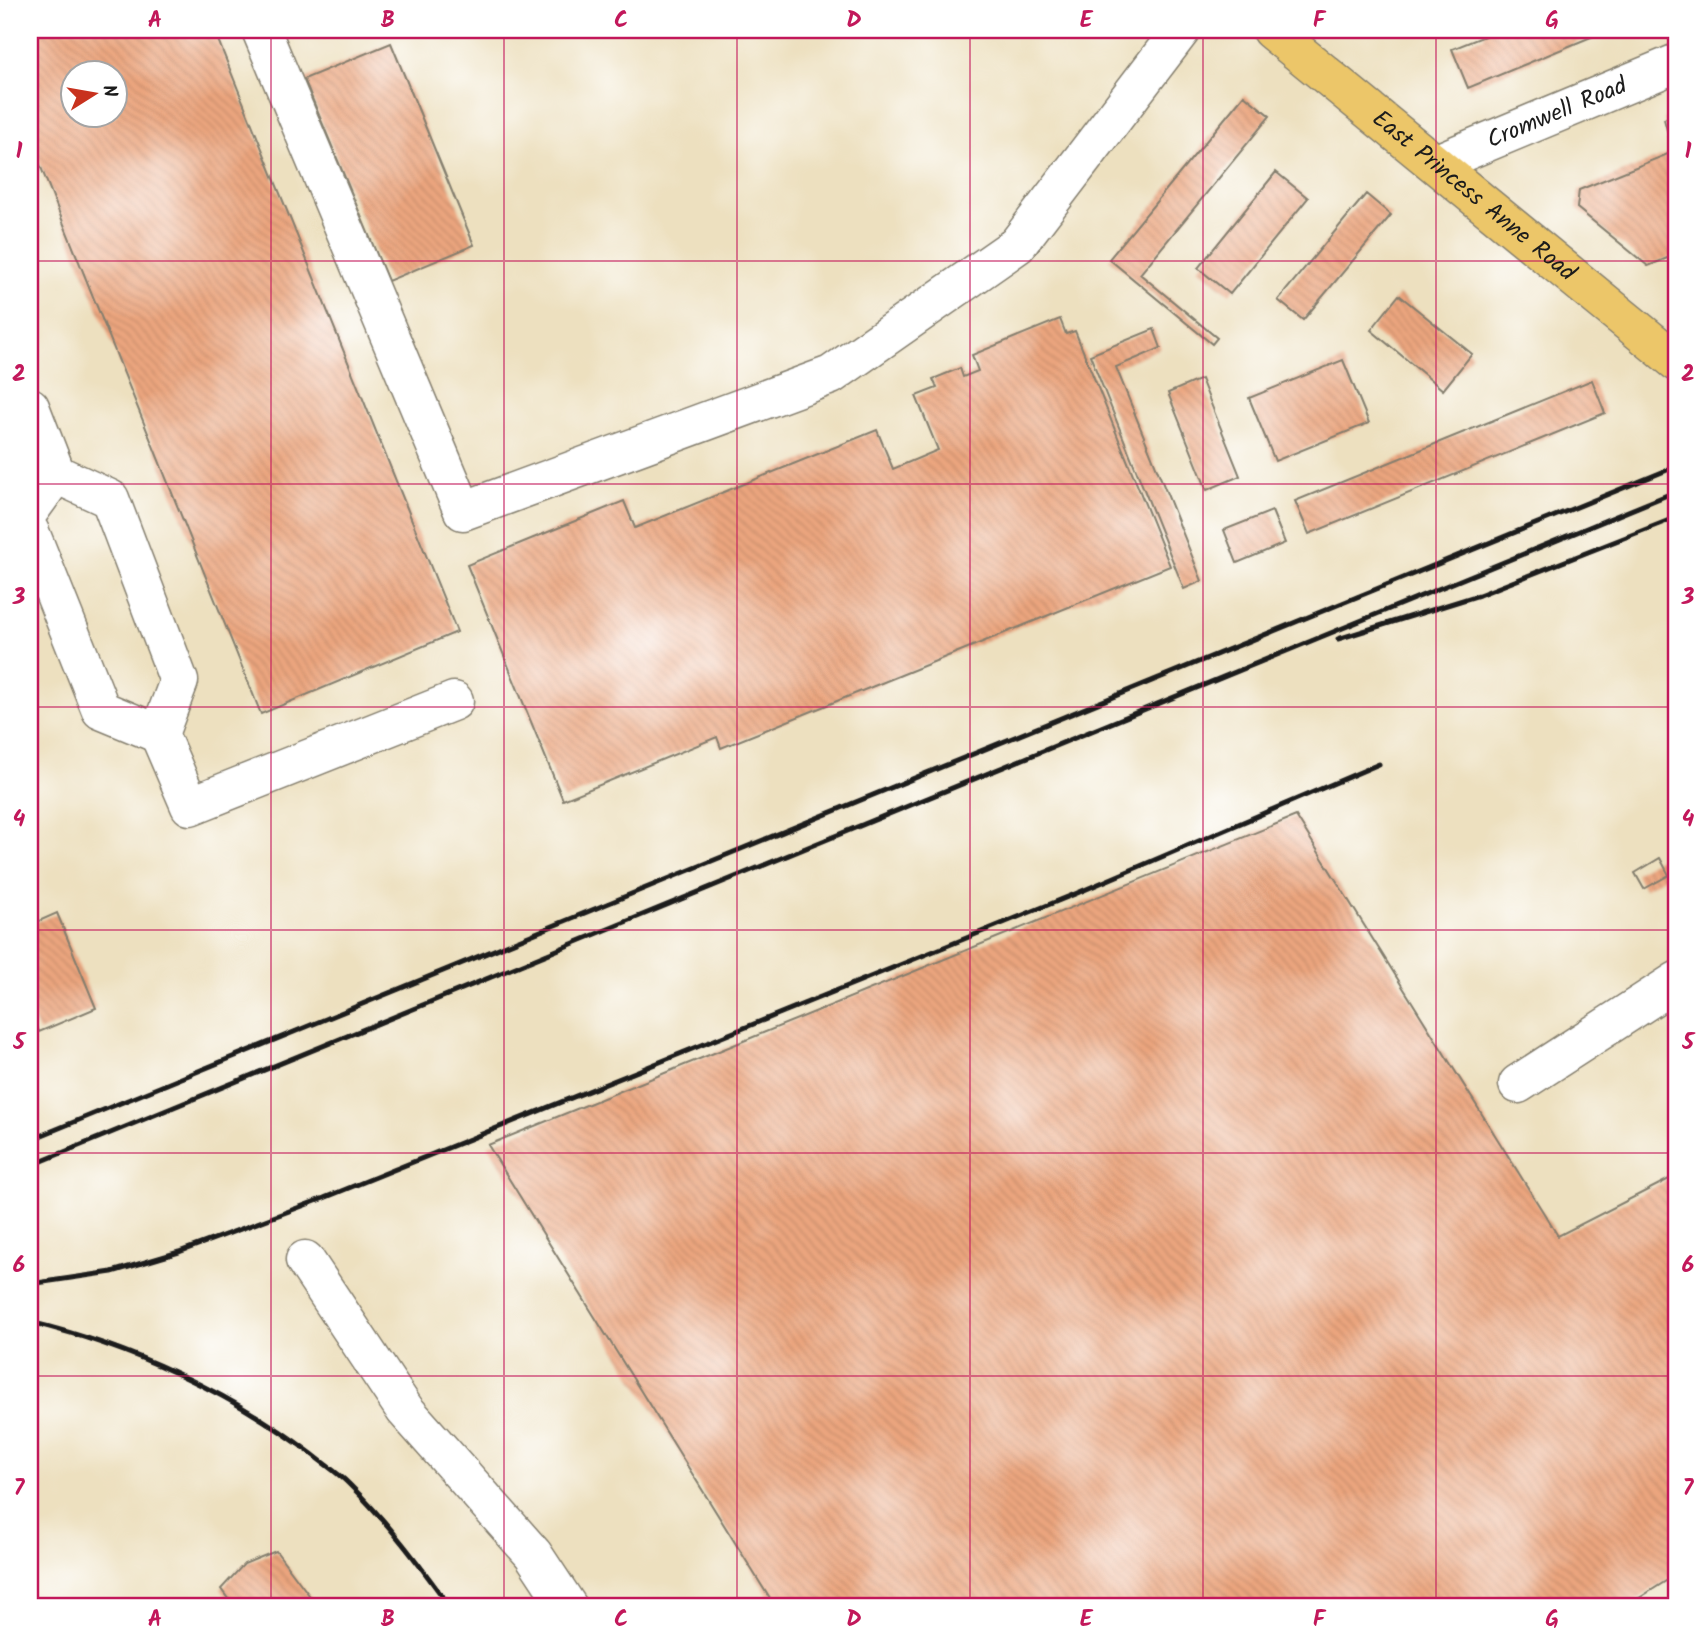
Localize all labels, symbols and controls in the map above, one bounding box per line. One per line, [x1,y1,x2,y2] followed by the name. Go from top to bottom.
[148,3,162,39] text: A
[381,3,395,39] text: B
[614,3,628,39] text: C
[846,3,862,39] text: D
[1080,3,1094,39] text: E
[1313,3,1327,39] text: F
[1545,3,1559,39] text: G
[60,60,130,130] north arrow
[1481,66,1634,160] street label: Cromwell Road
[93,82,125,100] text: N
[1363,100,1585,292] street label: East Princess Anne Road
[16,134,23,170] text: 1
[1685,134,1692,170] text: 1
[12,357,26,393] text: 2
[1681,357,1695,393] text: 2
[12,580,26,616] text: 3
[1681,580,1695,616] text: 3
[13,802,26,838] text: 4
[1682,802,1695,838] text: 4
[12,1025,27,1061] text: 5
[1681,1025,1696,1061] text: 5
[13,1248,25,1284] text: 6
[1682,1248,1694,1284] text: 6
[14,1471,26,1507] text: 7
[1683,1471,1695,1507] text: 7
[148,1602,162,1637] text: A
[381,1602,395,1637] text: B
[614,1602,628,1637] text: C
[846,1602,862,1637] text: D
[1080,1602,1094,1637] text: E
[1313,1602,1327,1637] text: F
[1545,1602,1559,1637] text: G

